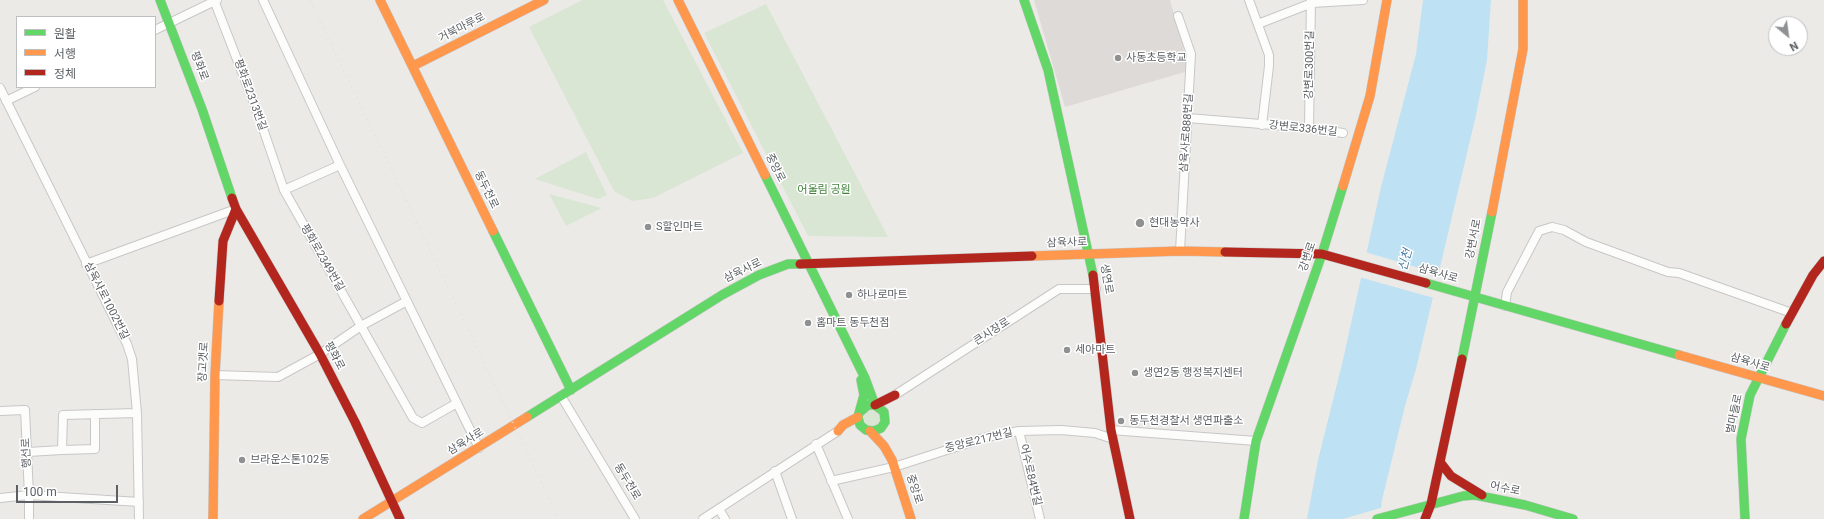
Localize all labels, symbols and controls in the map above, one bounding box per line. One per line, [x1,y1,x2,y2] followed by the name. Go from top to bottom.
[436,11,488,45] street label: 거북마루로
[16,16,156,88] legend
[1768,16,1808,56] north arrow
[54,27,76,41] text: 원활
[1303,30,1317,100] street label: 강변로300번길
[1787,38,1800,54] text: N
[54,47,76,61] text: 서행
[187,49,211,83] street label: 평화로
[1126,51,1187,65] place label: 사동초등학교
[1113,53,1123,63] marker: 사동초등학교
[231,57,269,133] street label: 평화로2313번길
[54,67,76,81] text: 정체
[1178,93,1196,173] street label: 삼육사로888번길
[1268,119,1338,139] street label: 강변로336번길
[762,151,788,185] street label: 중앙로
[471,169,501,211] street label: 동두천로
[797,183,851,197] park label: 어울림 공원
[1149,216,1200,230] place label: 현대농약사
[1134,217,1146,229] marker: 현대농약사
[1464,218,1484,260] street label: 강변서로
[656,220,703,234] place label: S할인마트
[297,222,347,294] street label: 평화로2349번길
[643,222,653,232] marker: S할인마트
[1047,236,1087,250] street label: 삼육사로
[1297,240,1319,274] street label: 강변로
[1396,247,1416,273] water label: 신천
[722,256,764,286] street label: 삼육사로
[81,260,131,342] street label: 삼육사로1002번길
[1417,262,1459,286] street label: 삼육사로
[1097,263,1115,295] street label: 생연로
[857,288,908,302] place label: 하나로마트
[844,290,854,300] marker: 하나로마트
[971,315,1013,349] street label: 큰시장로
[816,316,890,330] place label: 홈마트 동두천점
[803,318,813,328] marker: 홈마트 동두천점
[321,339,347,373] street label: 평화로
[196,341,212,383] street label: 장고갯로
[1075,343,1115,357] place label: 세아마트
[1062,345,1072,355] marker: 세아마트
[1729,351,1771,375] street label: 삼육사로
[1143,366,1243,380] place label: 생연2동 행정복지센터
[1130,368,1140,378] marker: 생연2동 행정복지센터
[1724,393,1746,435] street label: 벌마들로
[1129,414,1243,428] place label: 동두천경찰서 생연파출소
[1116,416,1126,426] marker: 동두천경찰서 생연파출소
[445,426,487,458] street label: 삼육사로
[944,426,1014,456] street label: 중앙로217번길
[20,437,34,469] street label: 행선로
[1016,443,1044,507] street label: 어수로84번길
[250,453,329,467] place label: 브라운스톤102동
[237,455,247,465] marker: 브라운스톤102동
[611,461,643,503] street label: 동두천로
[903,473,925,505] street label: 중앙로
[18,477,120,503] scale bar
[1489,480,1521,498] street label: 어수로
[23,485,57,499] text: 100 m

